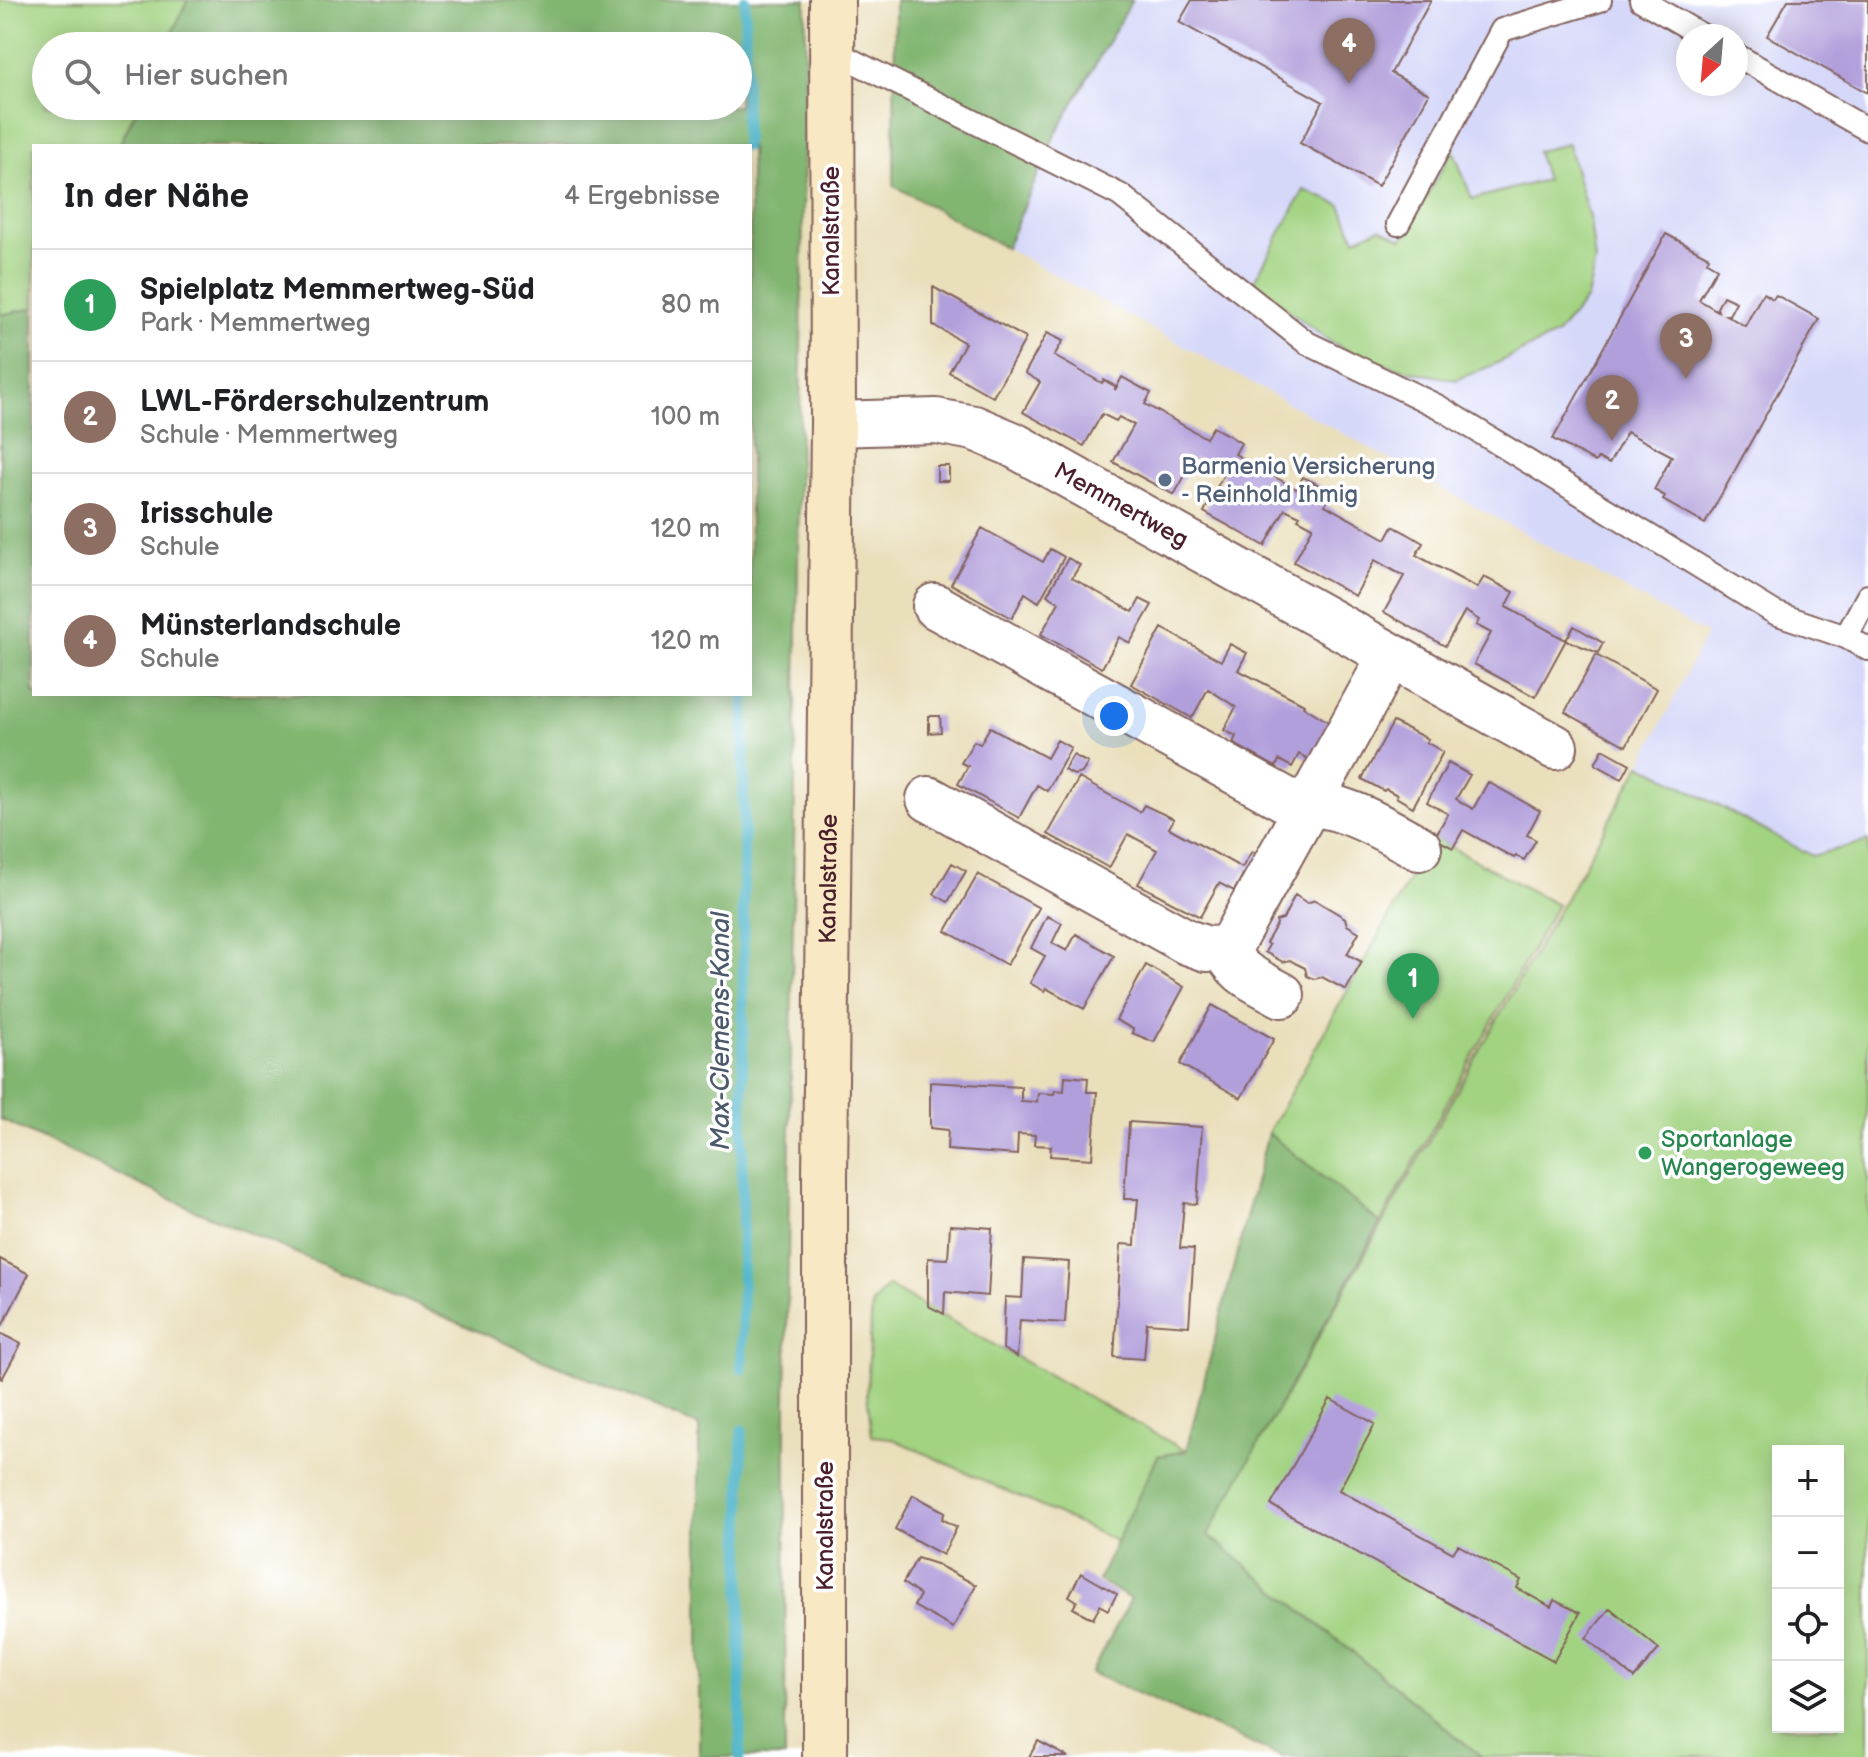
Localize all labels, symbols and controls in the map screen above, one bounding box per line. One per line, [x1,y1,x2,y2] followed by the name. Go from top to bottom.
[1323,18,1375,84] pin: 4
[1676,24,1748,96] north arrow
[32,32,752,120] search box
[60,54,104,98] icon: search
[124,58,289,94] text: Hier suchen
[817,166,846,296] street label: Kanalstraße
[64,176,249,217] text: In der Nähe
[564,181,720,212] text: 4 Ergebnisse
[140,272,535,308] text: Spielplatz Memmertweg-Süd
[85,290,95,321] text: 1
[661,290,720,321] text: 80 m
[140,308,371,339] text: Park · Memmertweg
[1660,313,1712,379] pin: 3
[1586,375,1638,441] pin: 2
[140,384,489,420] text: LWL-Förderschulzentrum
[82,402,98,433] text: 2
[651,402,720,433] text: 100 m
[140,420,398,451] text: Schule · Memmertweg
[1181,452,1435,509] place label: Barmenia Versicherung - Reinhold Ihmig
[1049,456,1193,554] street label: Memmertweg
[1156,471,1174,489] marker: Barmenia Versicherung - Reinhold Ihmig
[140,496,273,532] text: Irisschule
[82,514,98,545] text: 3
[651,514,720,545] text: 120 m
[140,532,219,563] text: Schule
[140,608,401,644] text: Münsterlandschule
[82,626,98,657] text: 4
[651,626,720,657] text: 120 m
[140,644,219,675] text: Schule
[1094,696,1134,736] your location
[813,814,843,944] street label: Kanalstraße
[706,911,737,1150] water label: Max-Clemens-Kanal
[1387,953,1439,1019] pin: 1
[1661,1125,1845,1182] place label: Sportanlage Wangerogeweeg
[1636,1144,1654,1162] marker: Sportanlage Wangerogeweeg
[1772,1445,1844,1733] map controls
[1772,1445,1844,1517] button: +
[811,1461,840,1591] street label: Kanalstraße
[1772,1517,1844,1589] button: −
[1772,1589,1844,1661] button: locate
[1772,1661,1844,1733] button: layers

